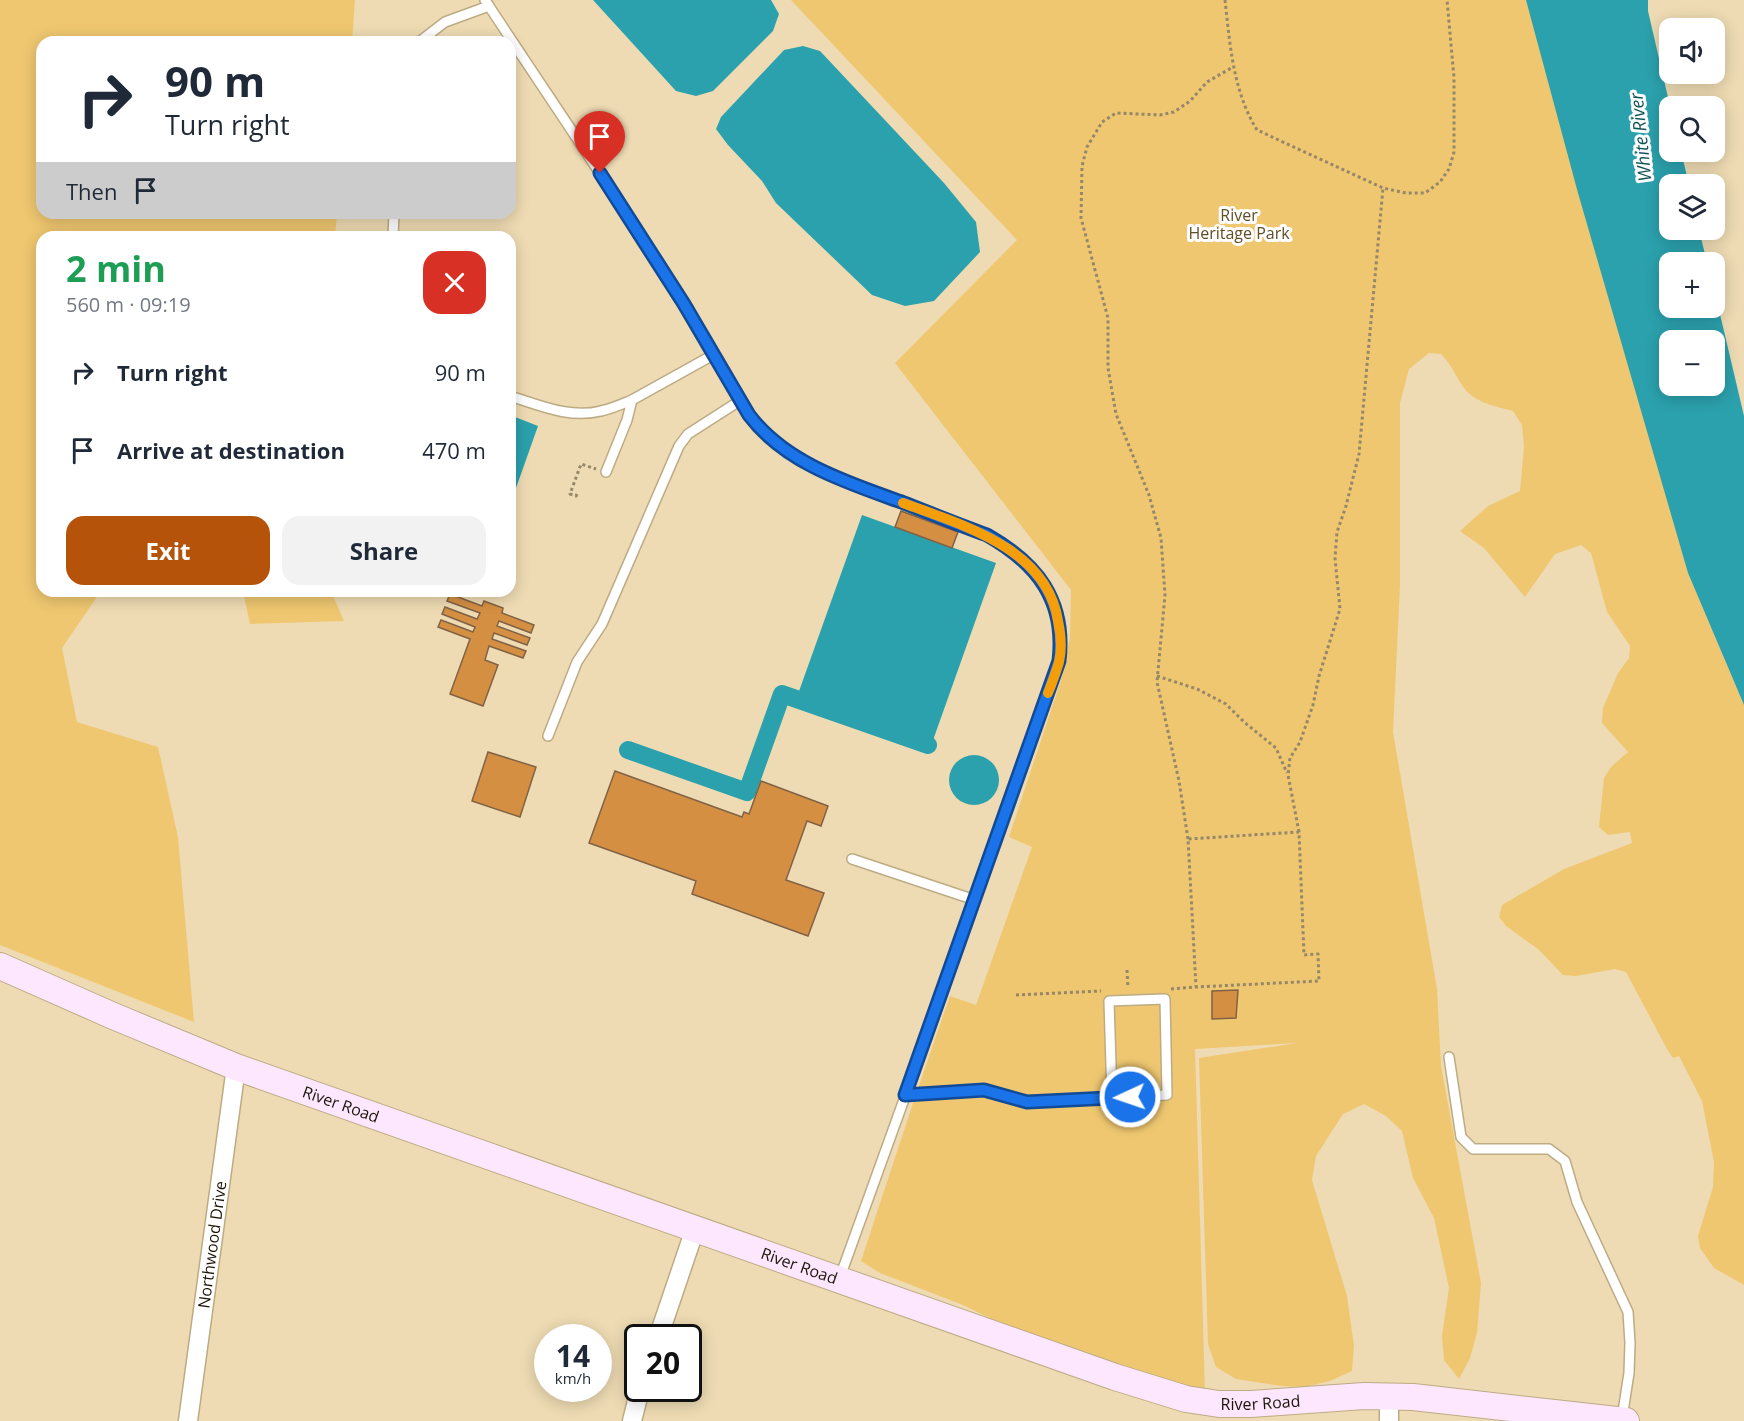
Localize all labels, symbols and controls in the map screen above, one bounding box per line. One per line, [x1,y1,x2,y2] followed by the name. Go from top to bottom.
[1659,18,1725,396] map controls
[1659,18,1725,84] button: sound
[165,52,265,109] text: 90 m
[66,60,144,138] icon: right
[1623,91,1657,183] water label: White River
[1659,96,1725,162] button: search
[165,106,290,143] text: Turn right
[574,111,625,173] pin
[583,120,616,153] icon: arrive
[129,174,162,207] icon: arrive
[1659,174,1725,240] button: layers
[66,176,117,206] text: Then
[1188,204,1290,244] park label: River Heritage Park
[66,244,166,293] text: 2 min
[423,251,486,314] button: close
[1659,252,1725,318] button: +
[66,291,191,318] text: 560 m · 09:19
[1659,330,1725,396] button: −
[66,356,99,389] icon: right
[117,357,228,387] text: Turn right
[435,357,486,387] text: 90 m
[66,434,99,467] icon: arrive
[117,435,345,465] text: Arrive at destination
[422,435,486,465] text: 470 m
[66,516,270,585] button: Exit
[282,516,486,585] button: Share
[1098,1065,1162,1129] position arrow
[300,1080,382,1128] street label: River Road
[192,1179,231,1310] street label: Northwood Drive
[758,1242,841,1289] street label: River Road
[624,1324,702,1402] speed limit sign: 20
[556,1335,590,1376] text: 14
[555,1368,591,1388] text: km/h
[1221,1390,1301,1415] street label: River Road

